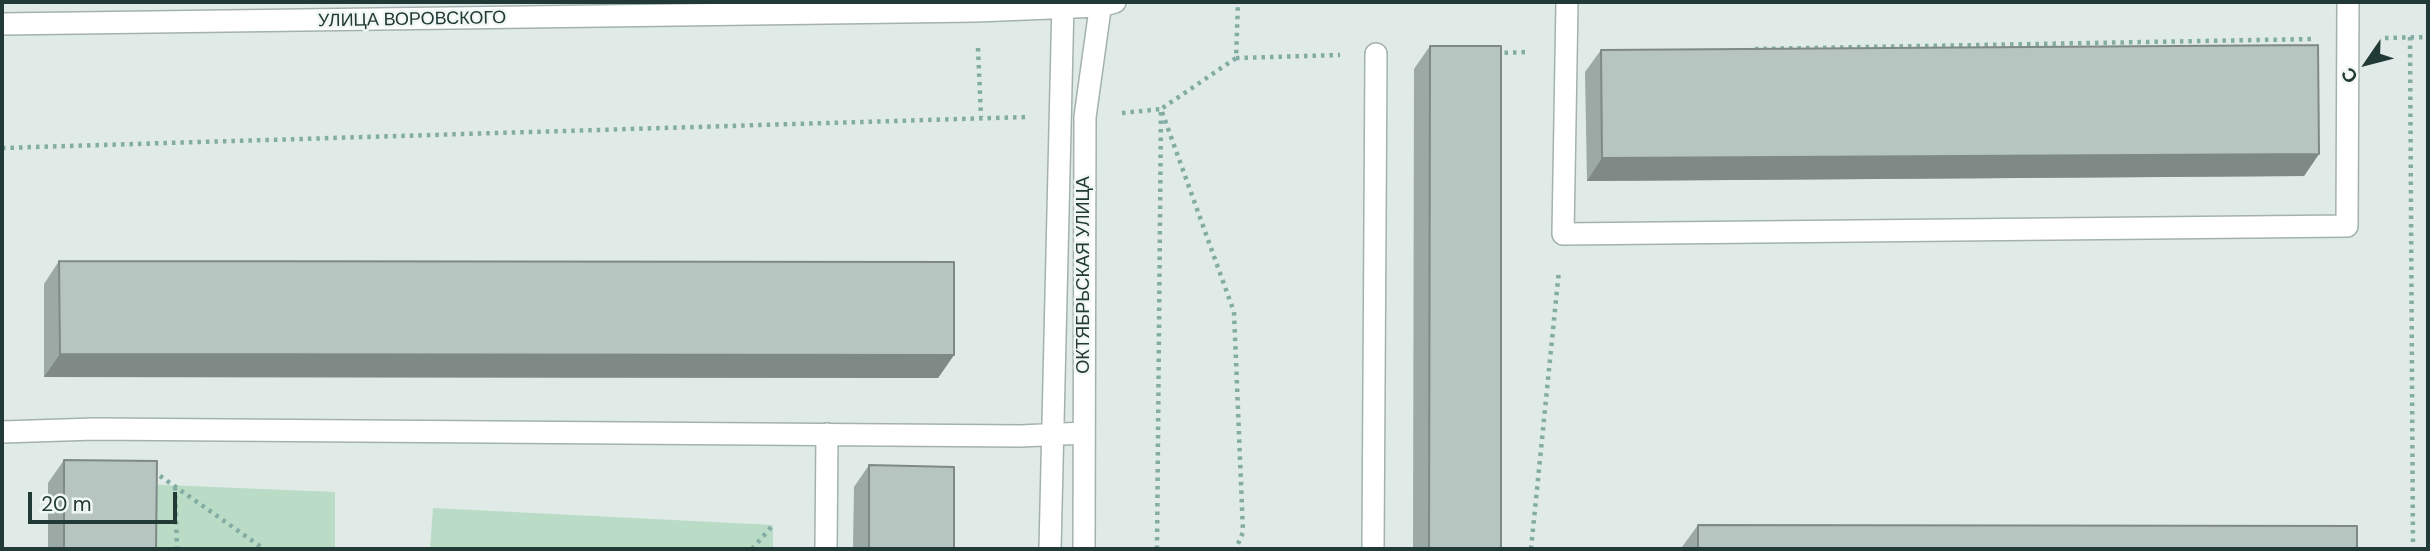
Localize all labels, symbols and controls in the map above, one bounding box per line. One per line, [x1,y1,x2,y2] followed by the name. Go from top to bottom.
[318,8,506,32] street label: УЛИЦА ВОРОВСКОГО
[2332,28,2402,98] north arrow
[2335,63,2364,88] text: С
[1073,176,1095,374] street label: ОКТЯБРЬСКАЯ УЛИЦА
[32,477,180,522] scale bar
[41,490,92,518] text: 20 m

